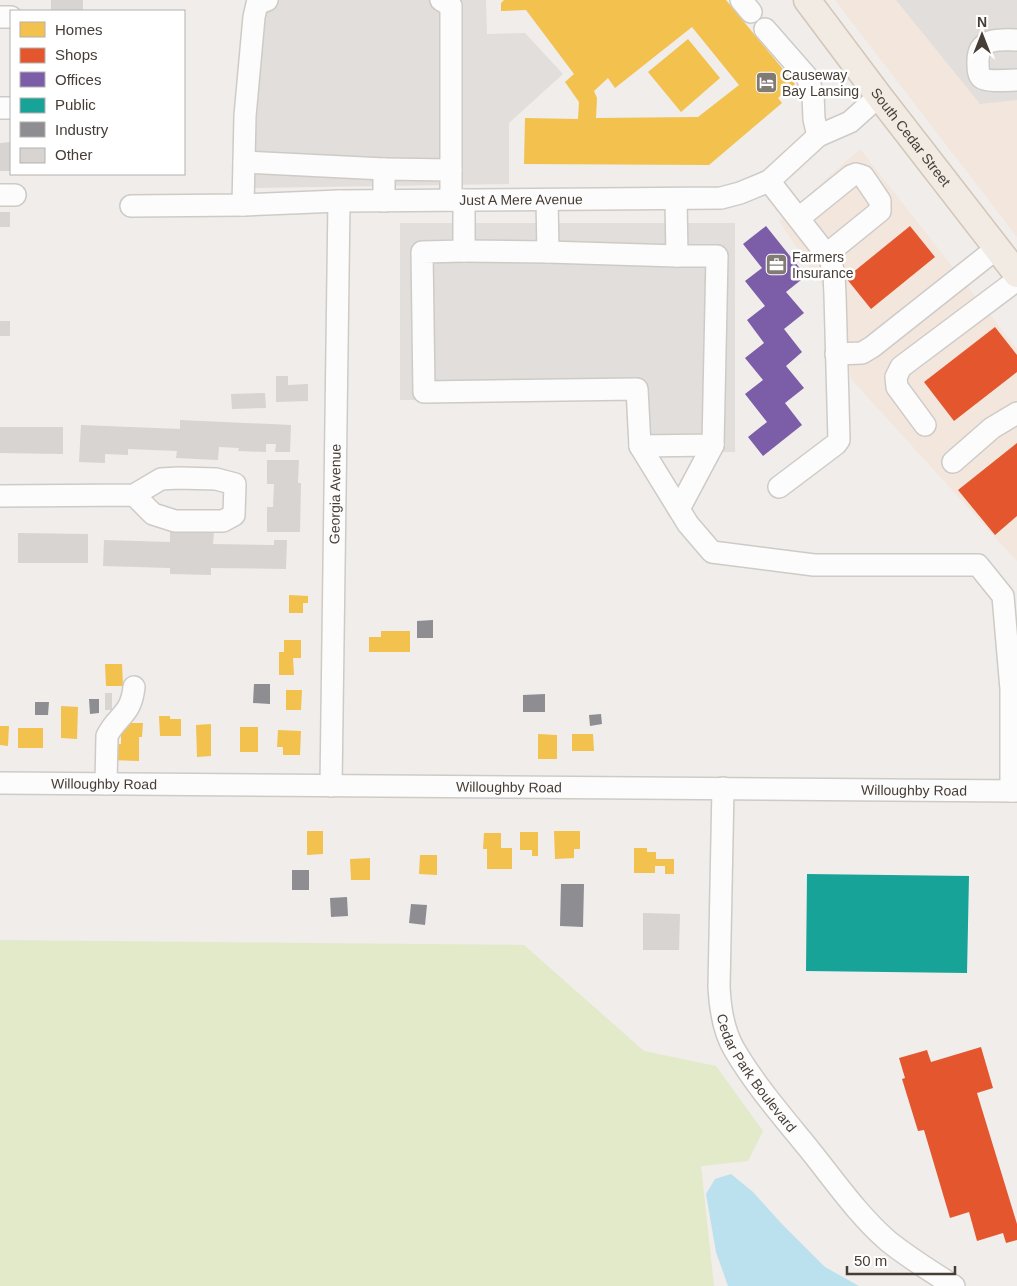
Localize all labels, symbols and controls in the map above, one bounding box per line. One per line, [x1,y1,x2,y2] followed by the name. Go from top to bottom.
[10,10,185,175] legend
[957,10,1007,60] north arrow
[977,14,987,30] text: N
[55,21,103,38] text: Homes
[55,46,98,63] text: Shops
[782,67,859,99] place label: Causeway Bay Lansing
[55,71,101,88] text: Offices
[754,71,778,95] hotel icon: Causeway Bay Lansing
[868,85,954,189] street label: South Cedar Street
[55,96,96,113] text: Public
[55,121,109,138] text: Industry
[55,146,93,163] text: Other
[459,191,583,208] street label: Just A Mere Avenue
[792,249,854,281] place label: Farmers Insurance
[764,253,788,277] office icon: Farmers Insurance
[326,444,344,544] street label: Georgia Avenue
[51,775,157,792] street label: Willoughby Road
[456,779,562,795] street label: Willoughby Road
[861,782,967,799] street label: Willoughby Road
[714,1012,800,1135] street label: Cedar Park Boulevard
[847,1244,954,1276] scale bar
[854,1252,887,1269] text: 50 m

